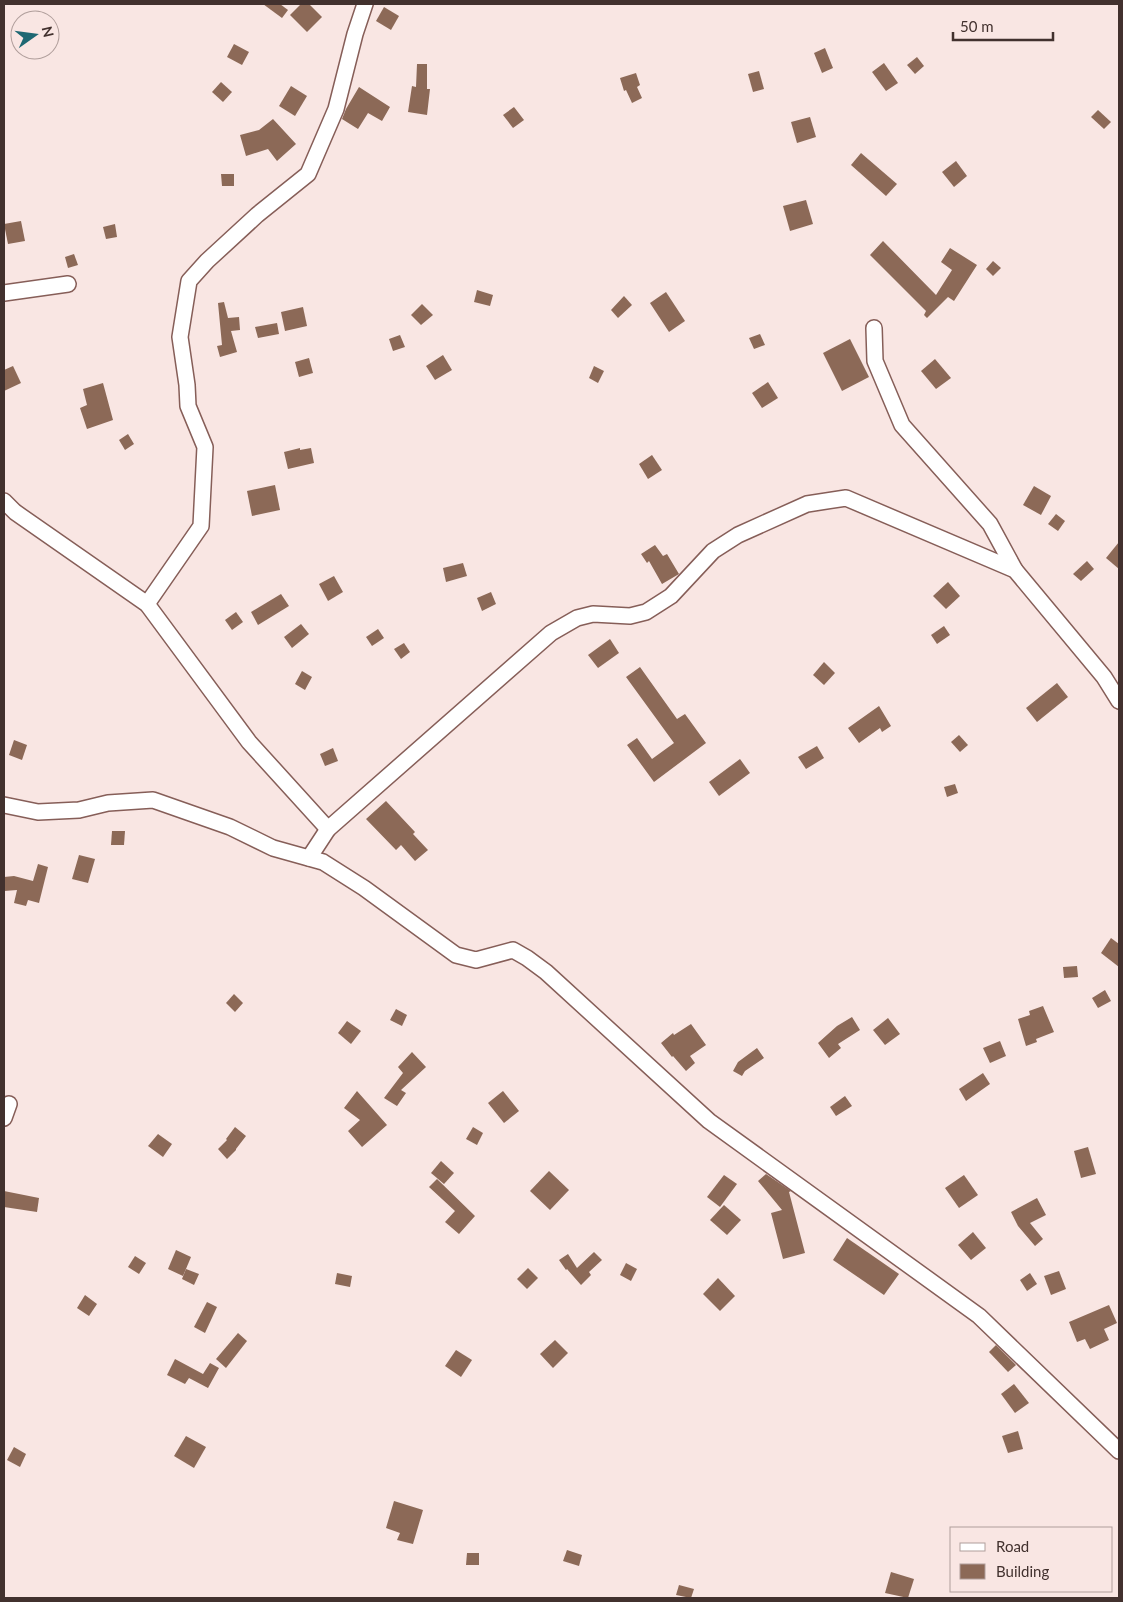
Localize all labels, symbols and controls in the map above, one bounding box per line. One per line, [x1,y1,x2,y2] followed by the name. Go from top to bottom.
[10,10,60,60] north arrow
[953,10,1053,42] scale bar
[960,17,994,35] text: 50 m
[39,24,58,39] text: N
[950,1527,1113,1592] legend
[996,1537,1029,1555] text: Road
[996,1562,1049,1580] text: Building

